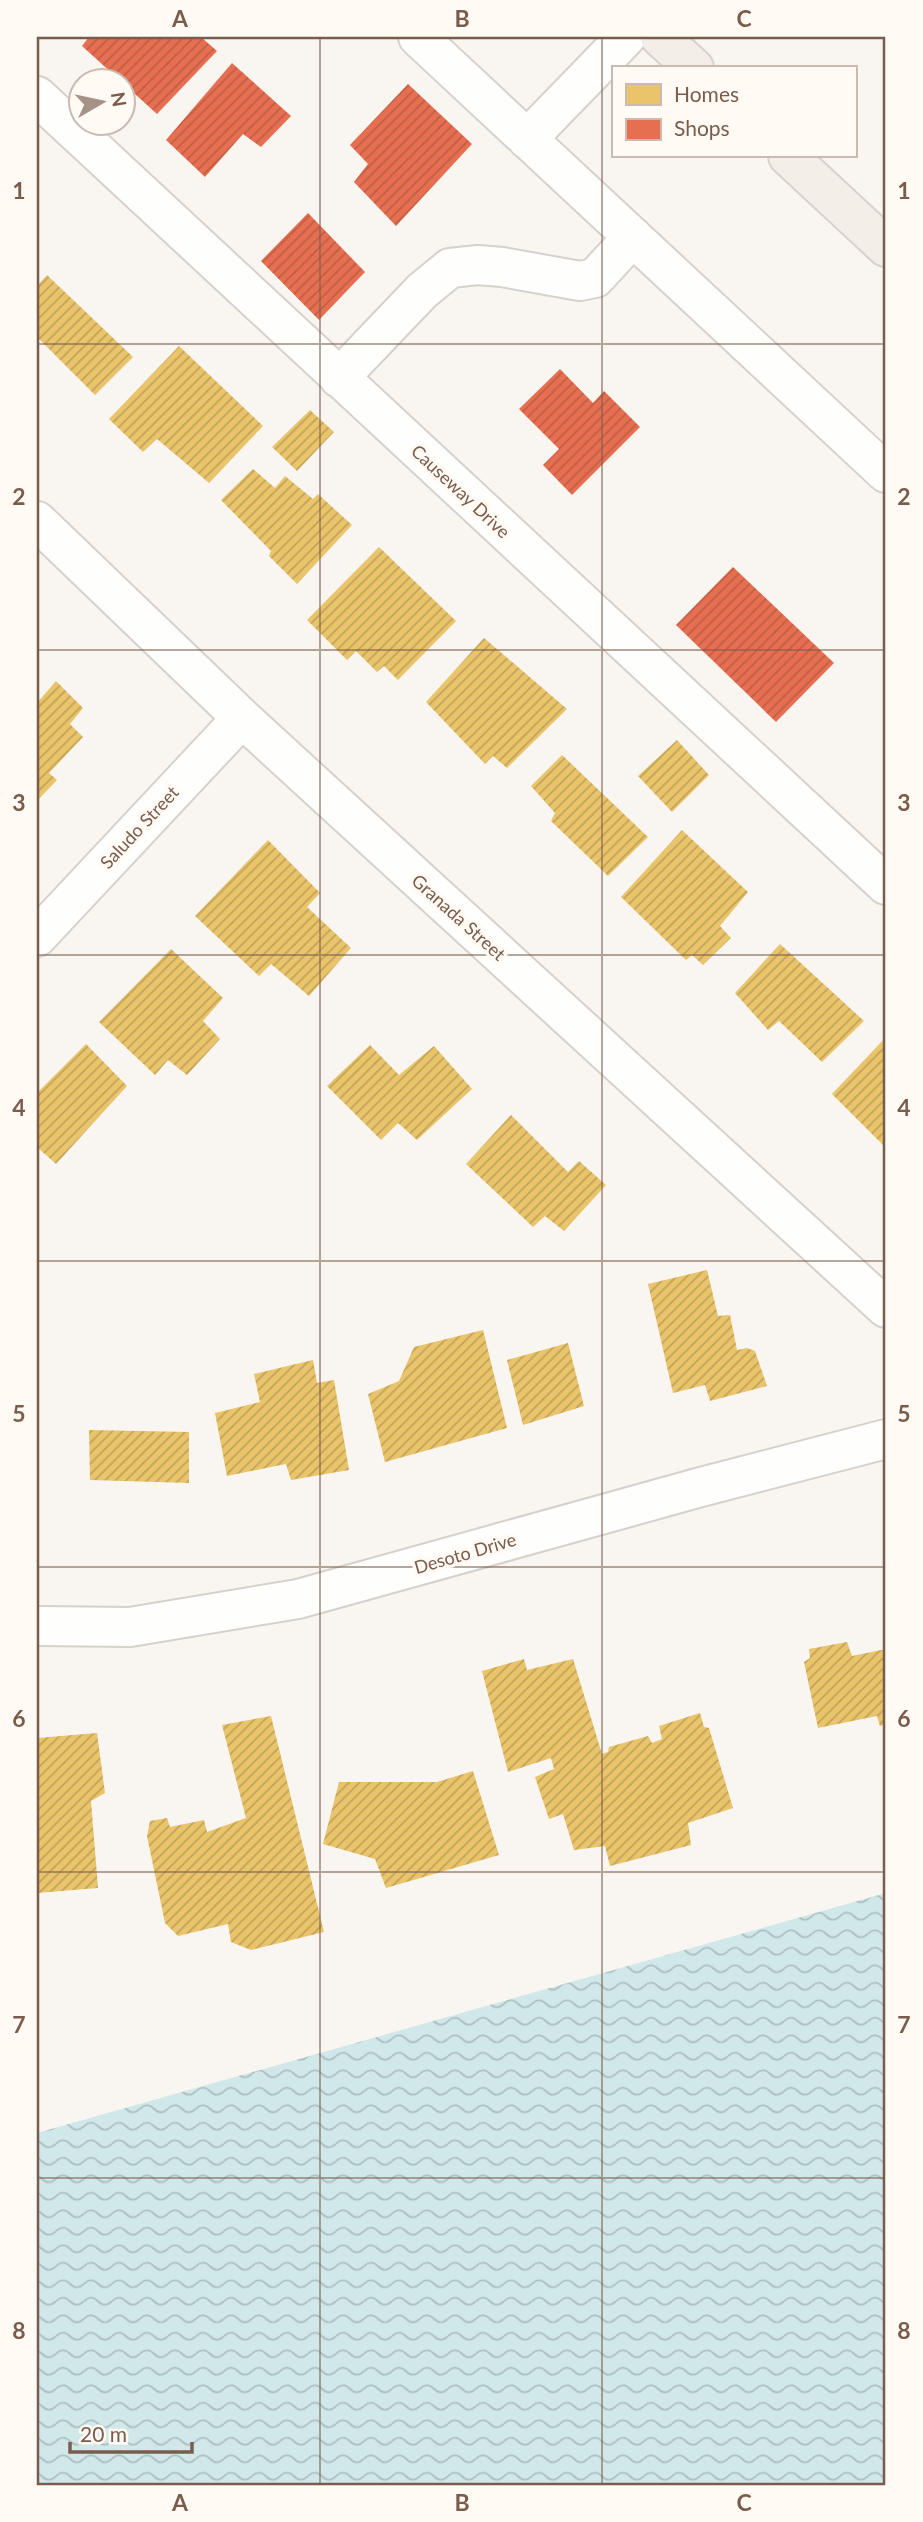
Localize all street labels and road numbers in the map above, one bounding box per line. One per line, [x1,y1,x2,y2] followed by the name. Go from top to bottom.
[407,440,515,542] street label: Causeway Drive
[95,781,183,873] street label: Saludo Street
[408,869,511,965] street label: Granada Street
[411,1528,519,1578] street label: Desoto Drive

